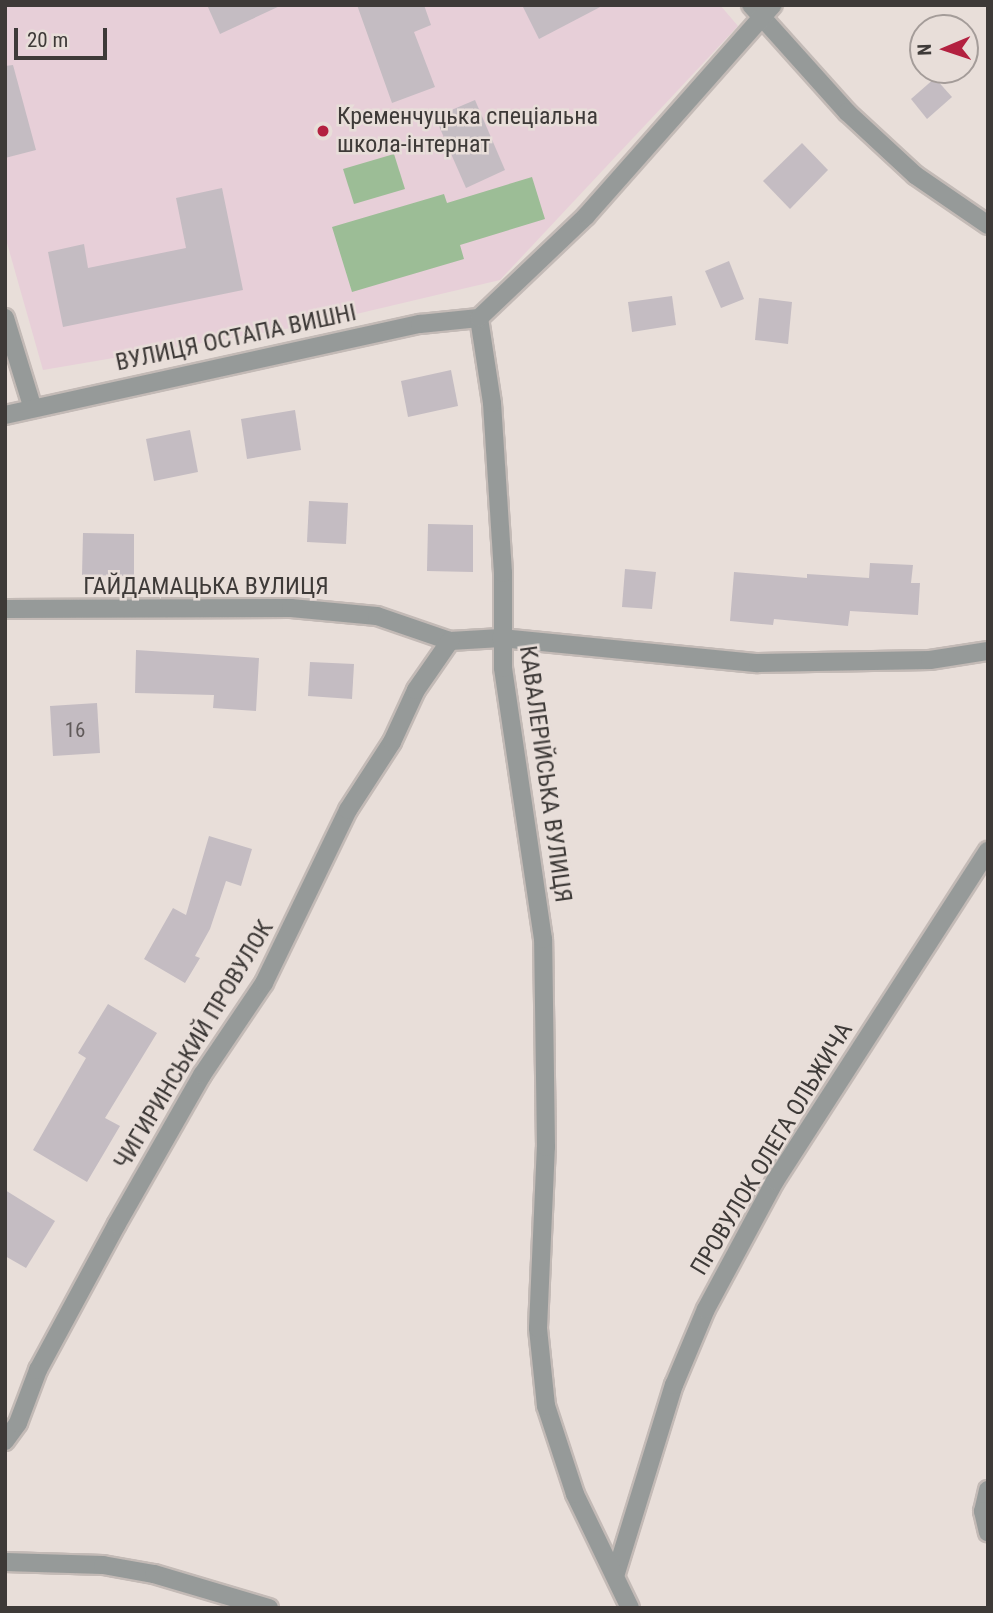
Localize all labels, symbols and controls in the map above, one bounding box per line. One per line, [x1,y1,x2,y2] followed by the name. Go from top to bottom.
[18,14,110,58] scale bar
[909,14,979,84] north arrow
[27,28,68,52] text: 20 m
[913,43,936,56] text: N
[337,103,598,159] place label: Кременчуцька спеціальна школа-інтернат
[315,123,331,139] marker: Кременчуцька спеціальна школа-інтернат
[113,298,359,378] street label: ВУЛИЦЯ ОСТАПА ВИШНІ
[83,573,329,601] street label: ГАЙДАМАЦЬКА ВУЛИЦЯ
[513,644,577,904] street label: КАВАЛЕРІЙСЬКА ВУЛИЦЯ
[65,717,85,743] house number: 16
[108,915,280,1175] street label: ЧИГИРИНСЬКИЙ ПРОВУЛОК
[685,1017,859,1281] street label: ПРОВУЛОК ОЛЕГА ОЛЬЖИЧА

